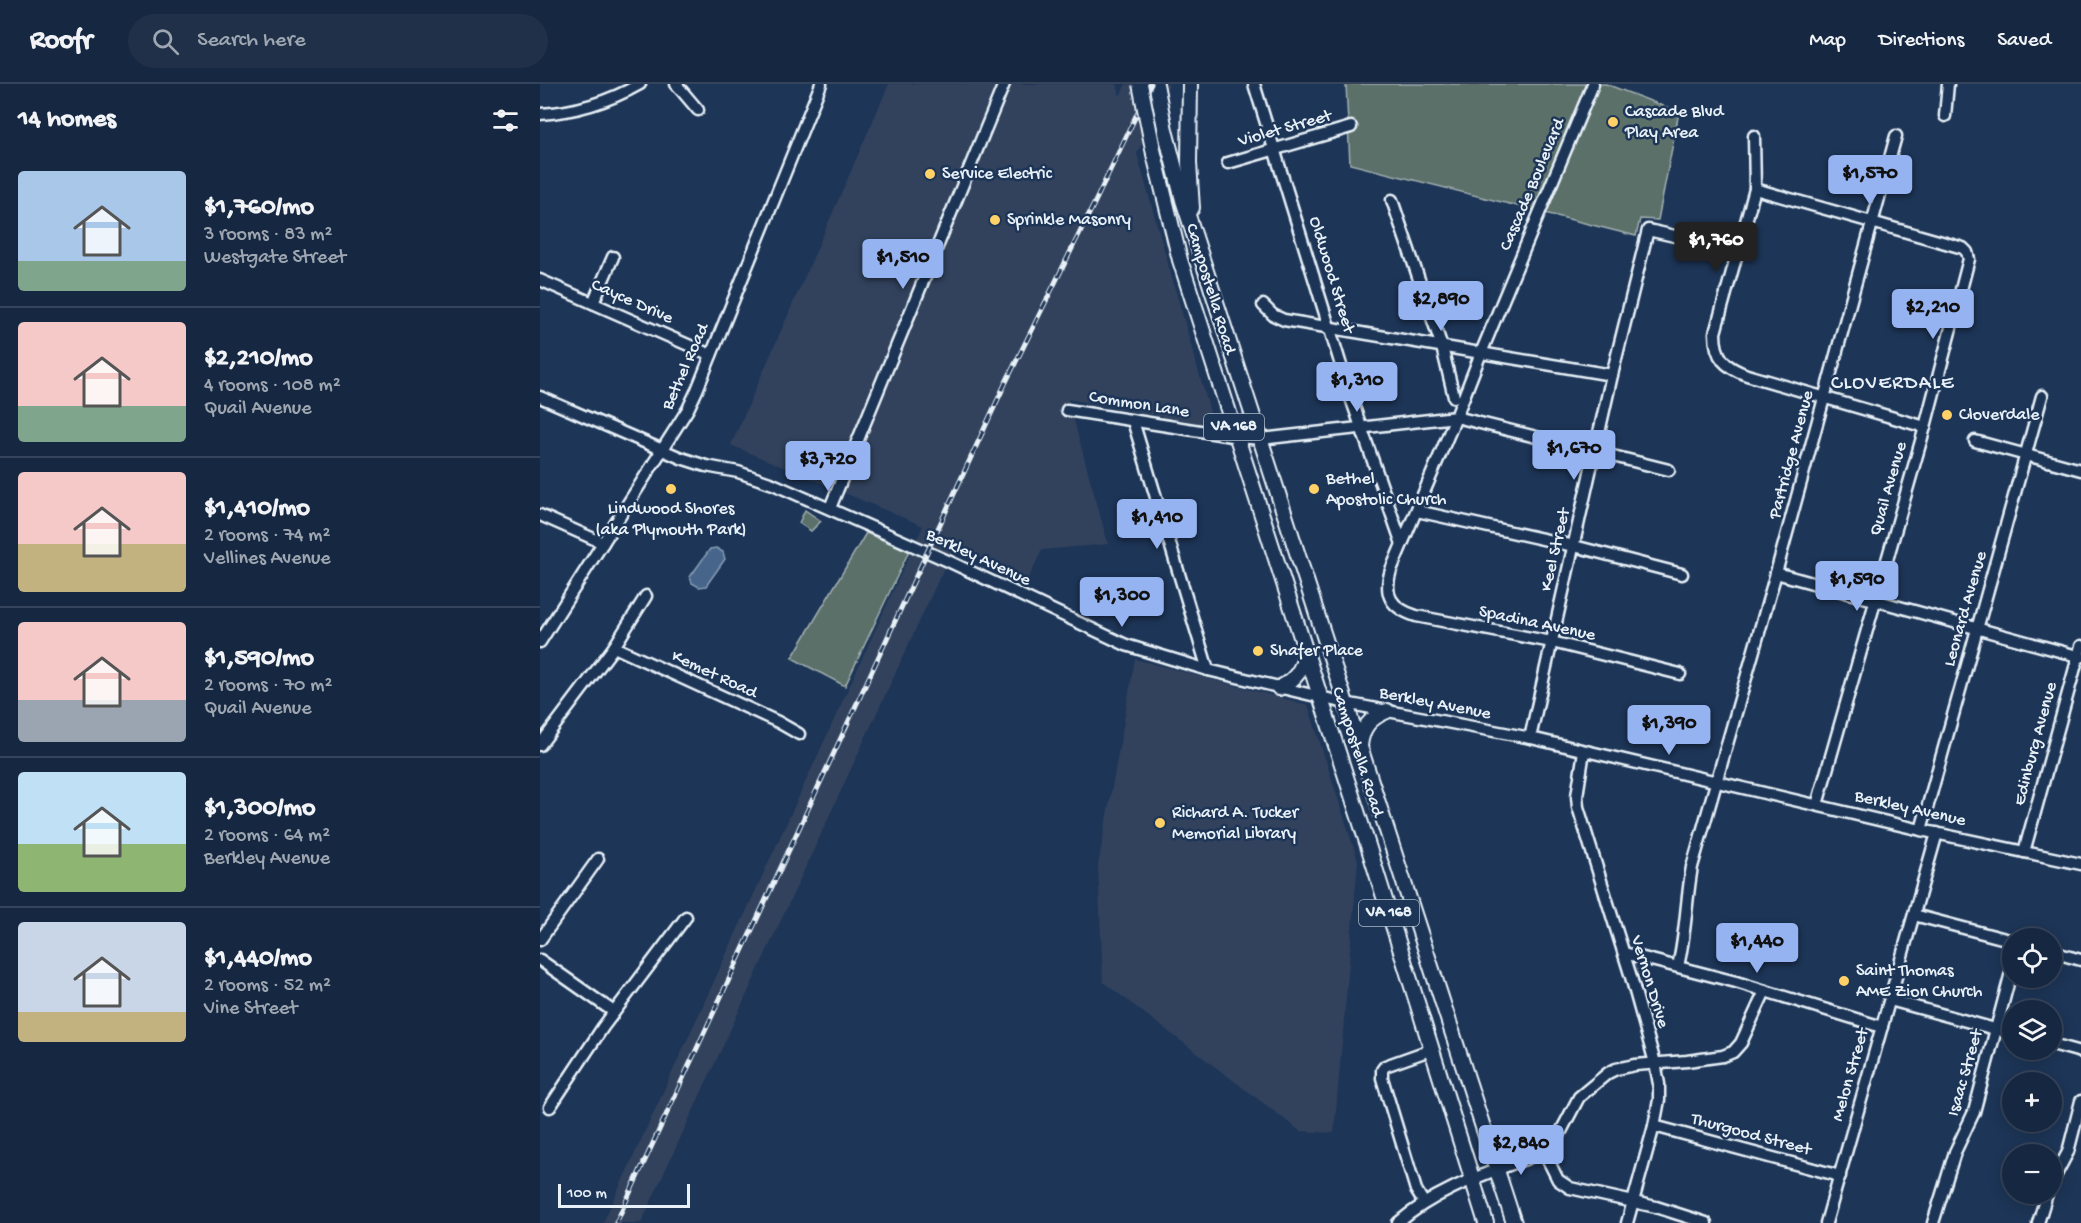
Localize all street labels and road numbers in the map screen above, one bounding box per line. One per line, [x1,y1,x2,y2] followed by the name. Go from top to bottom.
[1235,105,1336,153] street label: Violet Street
[1496,114,1571,254] street label: Cascade Boulevard
[1303,214,1359,337] street label: Oldwood Street
[1180,221,1240,358] street label: Campostella Road
[588,275,677,330] street label: Cayce Drive
[657,319,715,414] street label: Bethel Road
[1087,387,1191,423] street label: Common Lane
[1764,388,1819,523] street label: Partridge Avenue
[1204,414,1264,440] road number: VA 168
[1866,439,1913,538] street label: Quail Avenue
[1536,505,1576,594] street label: Keel Street
[921,524,1034,592] street label: Berkley Avenue
[1939,548,1993,669] street label: Leonard Avenue
[1477,601,1598,647] street label: Spadina Avenue
[668,646,762,705] street label: Kemet Road
[2009,679,2063,808] street label: Edinburg Avenue
[1376,683,1493,725] street label: Berkley Avenue
[1326,684,1388,821] street label: Campostella Road
[1851,786,1968,832] street label: Berkley Avenue
[1359,900,1419,926] road number: VA 168
[1625,932,1673,1031] street label: Vernon Drive
[1828,1024,1875,1124] street label: Melon Street
[1944,1026,1989,1119] street label: Isaac Street
[1688,1109,1815,1162] street label: Thurgood Street

